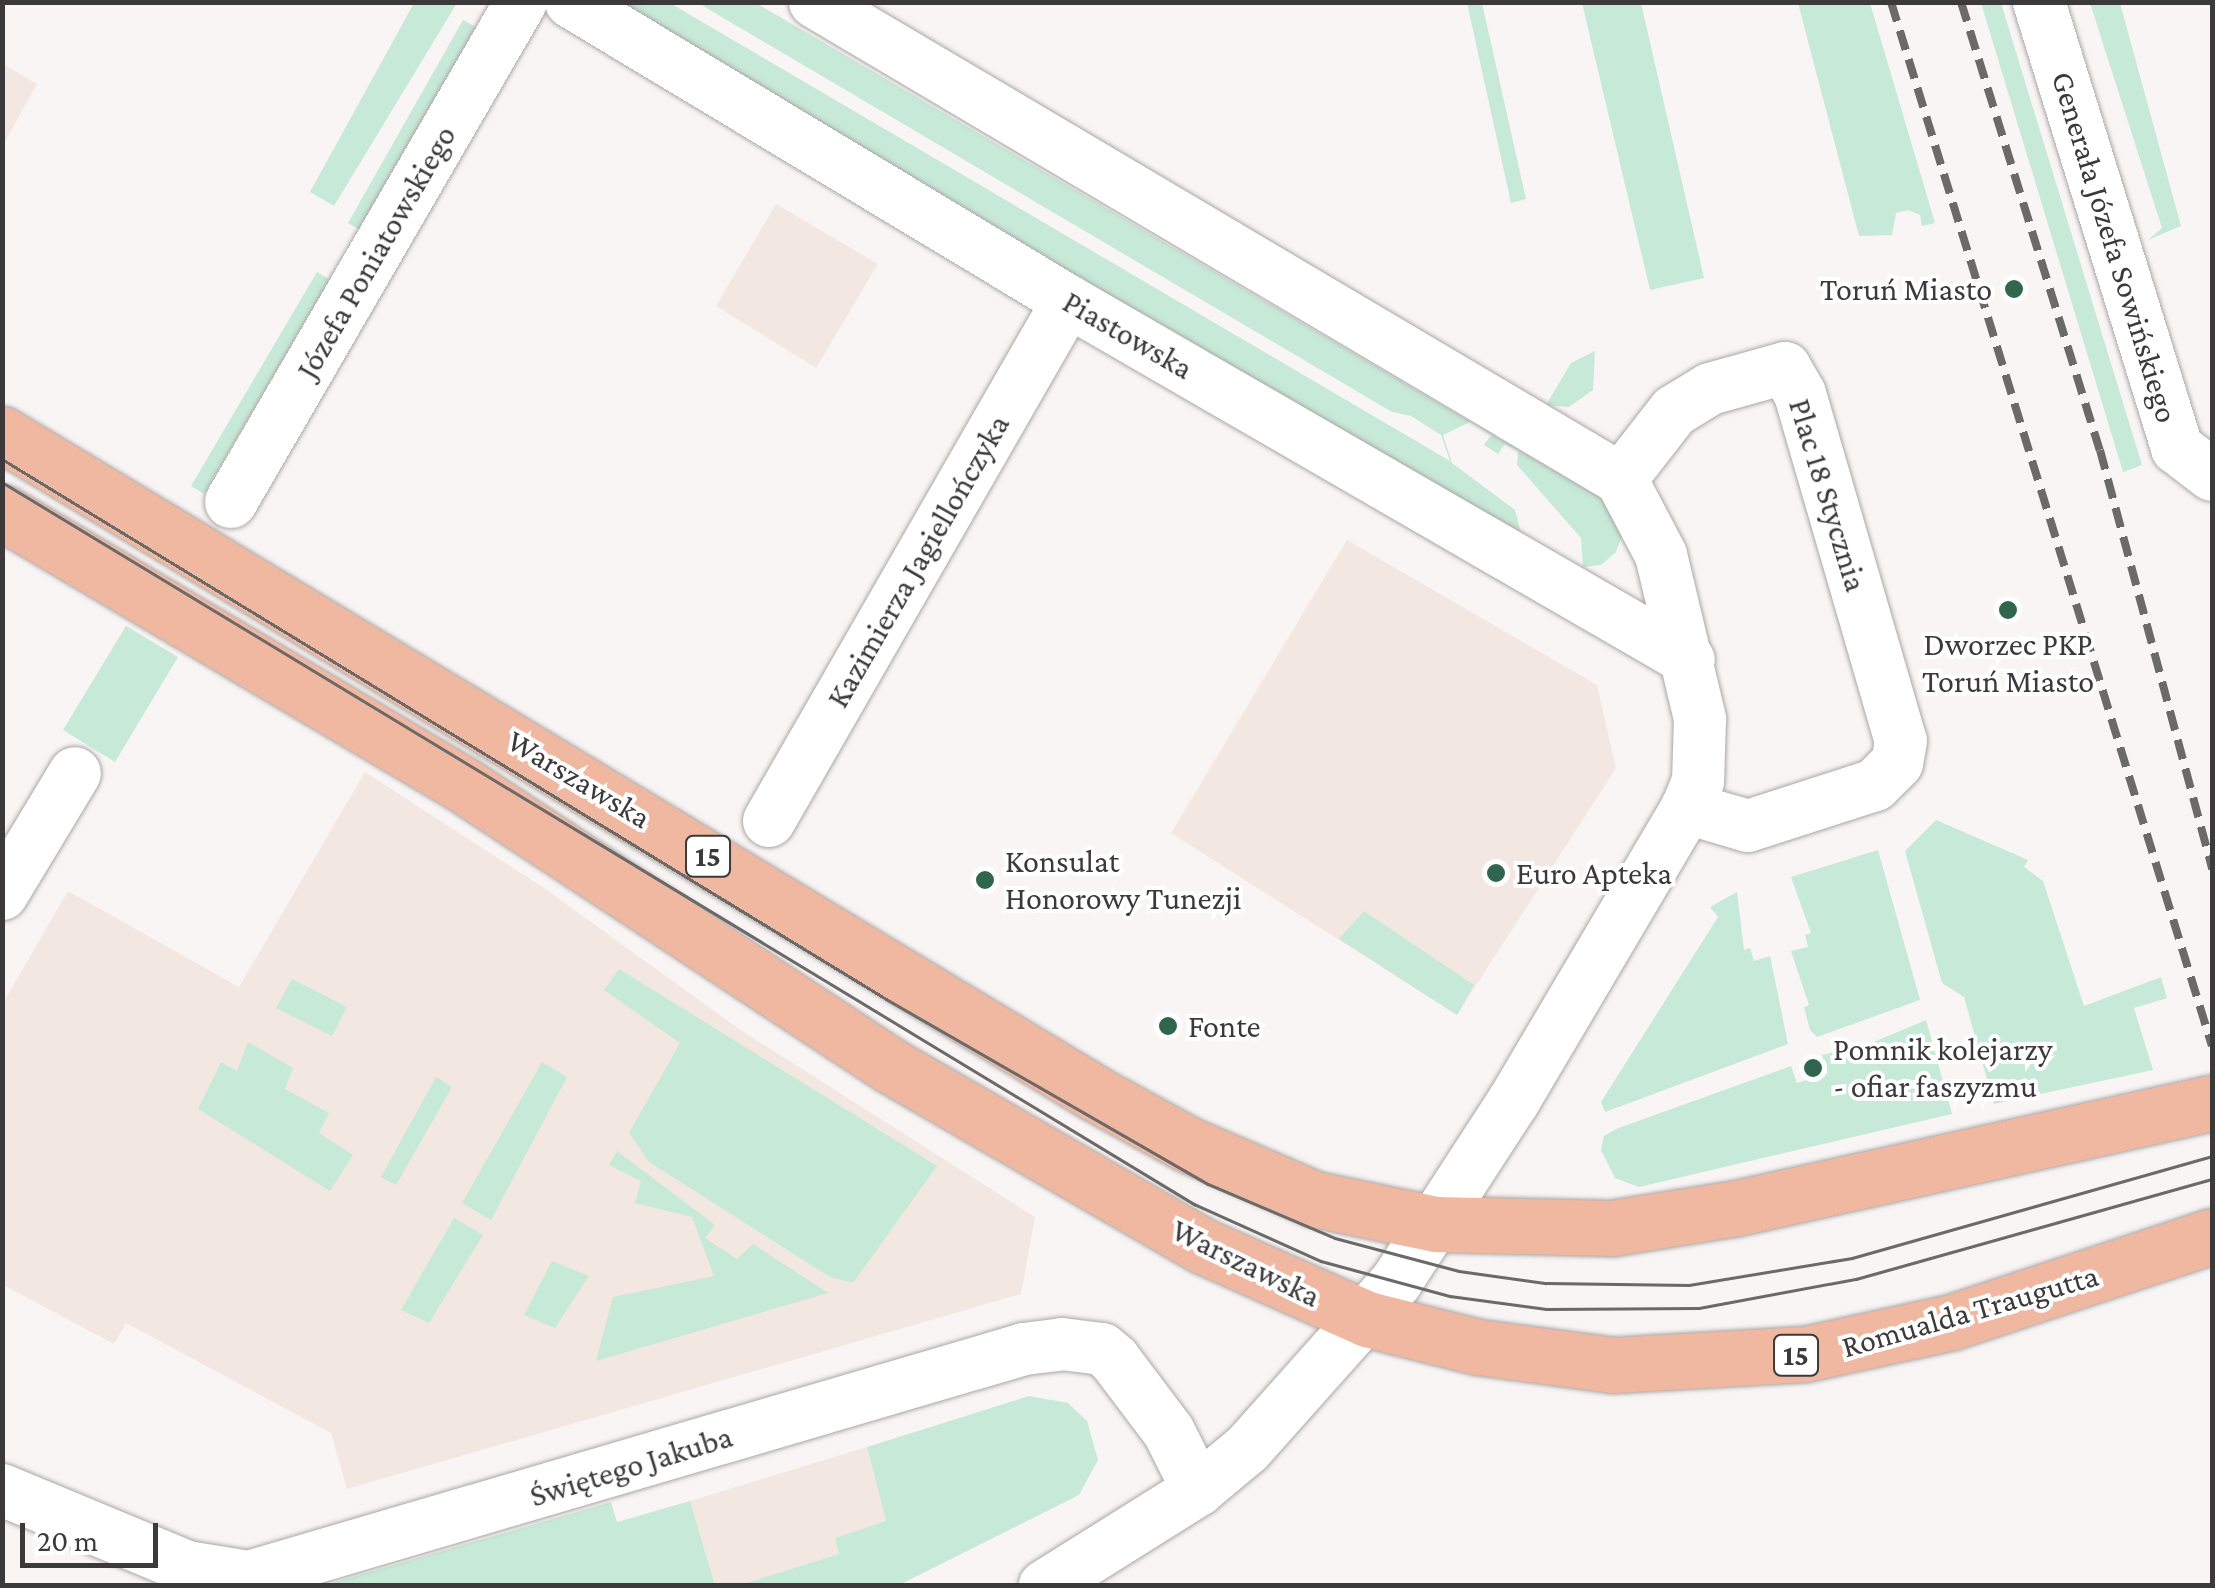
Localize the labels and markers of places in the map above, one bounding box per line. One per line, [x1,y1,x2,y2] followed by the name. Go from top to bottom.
[1820,270,1992,308] place label: Toruń Miasto
[2001,276,2027,302] marker: Toruń Miasto
[1997,599,2019,621] marker: Dworzec PKP Toruń Miasto
[1922,626,2094,701] place label: Dworzec PKP Toruń Miasto
[1005,843,1241,918] place label: Konsulat Honorowy Tunezji
[1516,854,1672,892] place label: Euro Apteka
[1485,862,1507,884] marker: Euro Apteka
[974,869,996,891] marker: Konsulat Honorowy Tunezji
[1188,1007,1261,1045] place label: Fonte
[1157,1015,1179,1037] marker: Fonte
[1833,1031,2052,1106] place label: Pomnik kolejarzy - ofiar faszyzmu
[1802,1057,1824,1079] marker: Pomnik kolejarzy - ofiar faszyzmu

